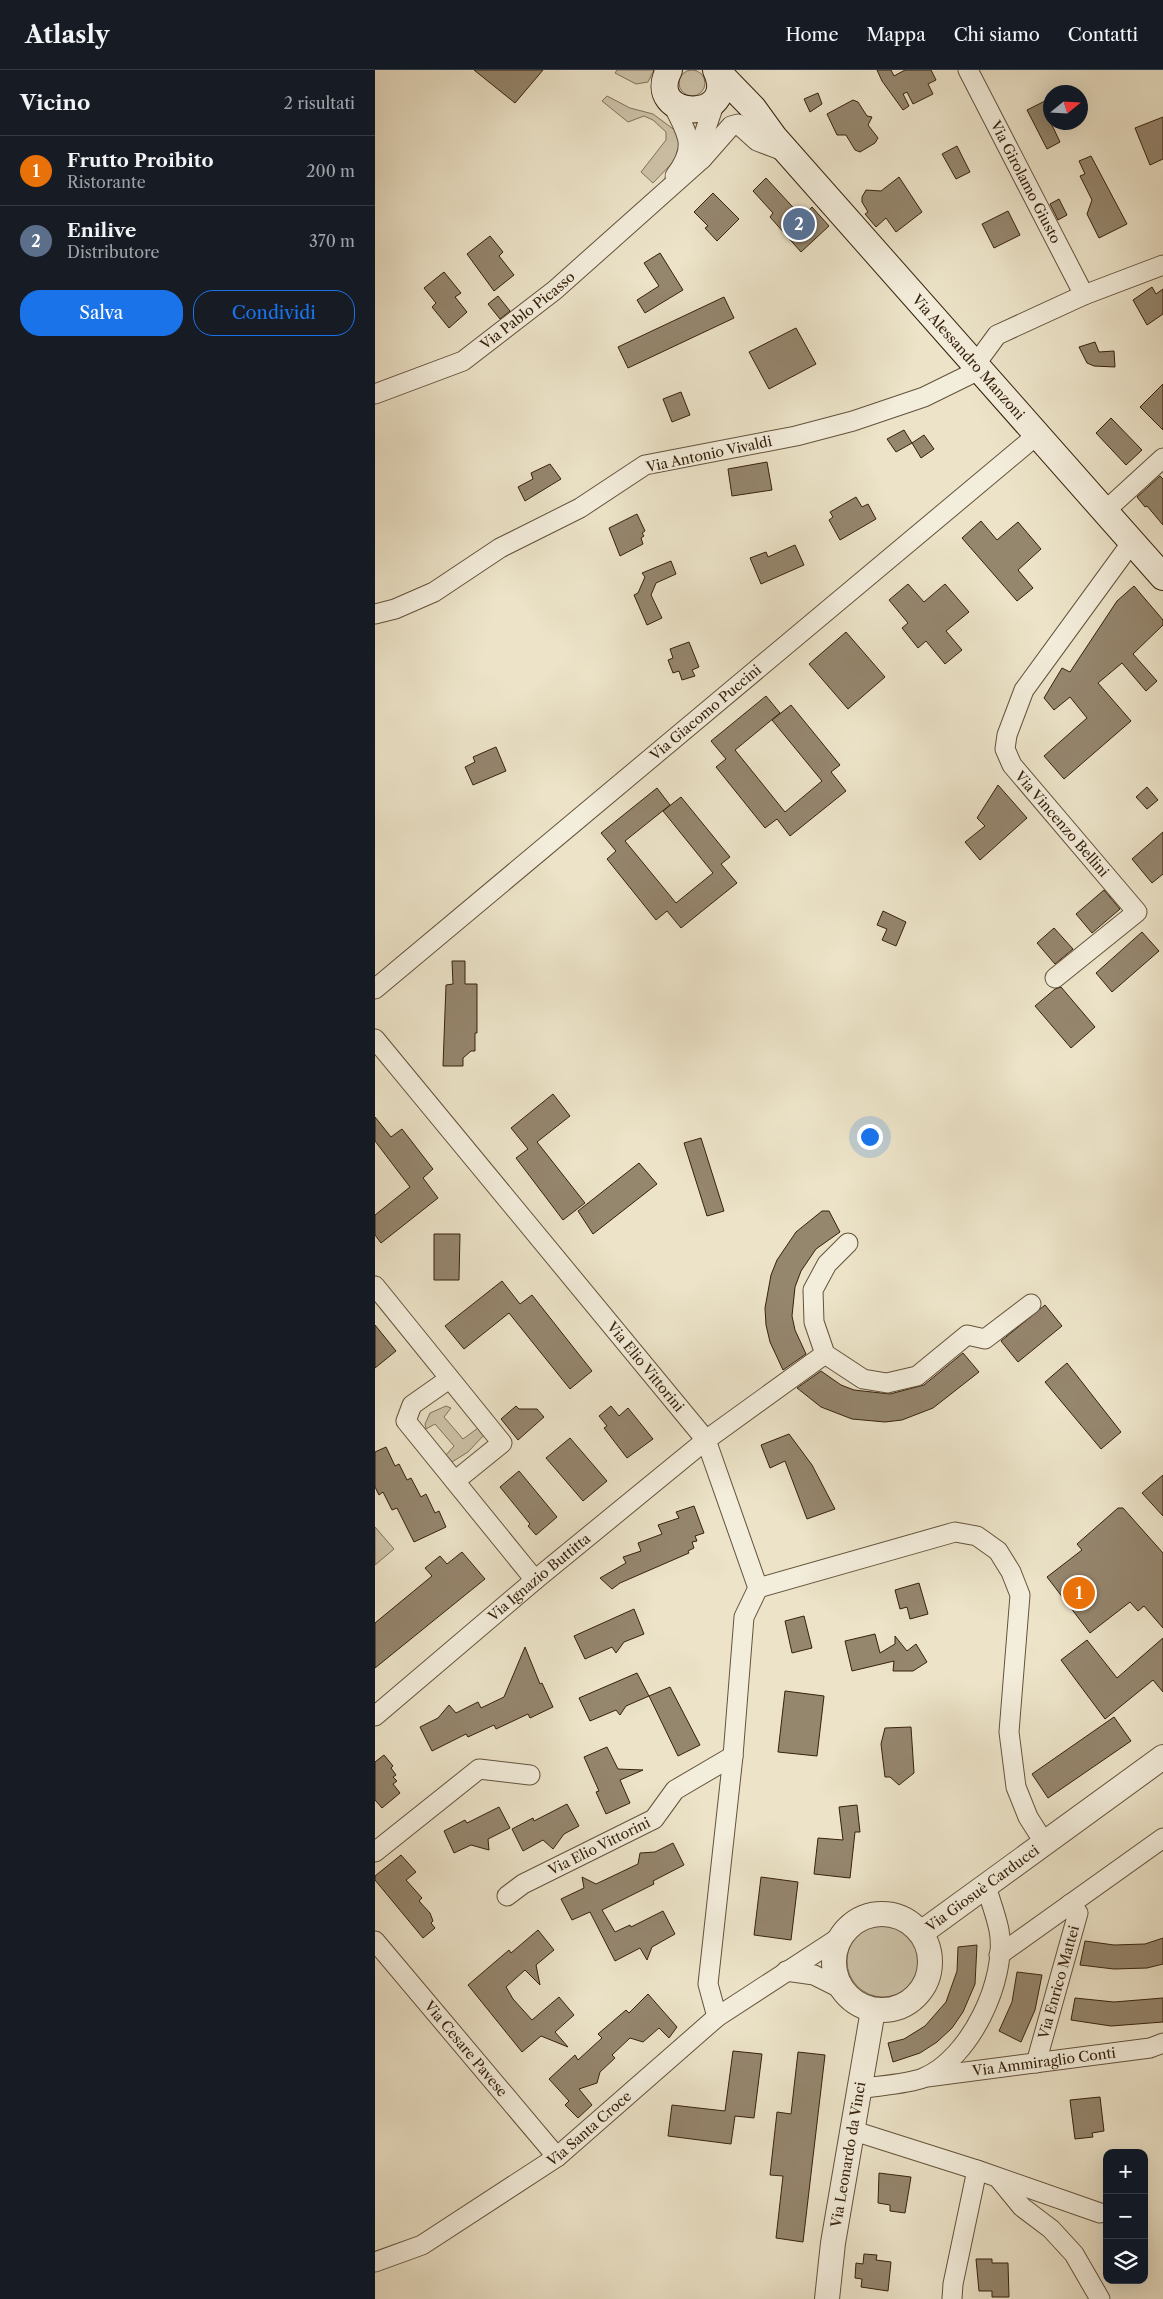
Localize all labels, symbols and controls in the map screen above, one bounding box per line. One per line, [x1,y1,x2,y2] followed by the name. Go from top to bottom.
[25,20,109,49] text: Atlasly
[786,24,838,46] text: Home
[866,24,926,46] text: Mappa
[954,24,1040,46] text: Chi siamo
[1068,24,1138,46] text: Contatti
[1043,85,1088,130] north arrow
[20,90,90,115] text: Vicino
[284,93,355,113] text: 2 risultati
[986,117,1065,247] street label: Via Girolamo Giusto
[67,149,214,172] text: Frutto Proibito
[32,161,40,181] text: 1
[306,161,355,181] text: 200 m
[67,172,146,192] text: Ristorante
[783,205,815,243] pin: 2
[67,219,136,242] text: Enilive
[31,231,41,251] text: 2
[309,231,355,251] text: 370 m
[67,242,159,262] text: Distributore
[476,268,579,354] street label: Via Pablo Picasso
[20,290,183,336] button: Salva
[193,290,355,336] button: Condividi
[908,290,1029,423] street label: Via Alessandro Manzoni
[644,432,773,476] street label: Via Antonio Vivaldi
[646,661,765,765] street label: Via Giacomo Puccini
[1010,767,1113,881] street label: Via Vincenzo Bellini
[857,1124,883,1150] your location
[603,1317,688,1415] street label: Via Elio Vittorini
[484,1529,594,1626] street label: Via Ignazio Buttitta
[1063,1574,1095,1612] pin: 1
[544,1813,653,1879] street label: Via Elio Vittorini
[921,1841,1043,1936] street label: Via Giosuè Carducci
[1034,1923,1083,2042] street label: Via Enrico Mattei
[420,1996,511,2101] street label: Via Cesare Pavese
[970,2044,1117,2080] street label: Via Ammiraglio Conti
[827,2080,870,2230] street label: Via Leonardo da Vinci
[543,2087,635,2171] street label: Via Santa Croce
[1103,2149,1148,2284] map controls
[1103,2149,1148,2194] button: +
[1103,2194,1148,2239] button: −
[1103,2239,1148,2284] button: layers

